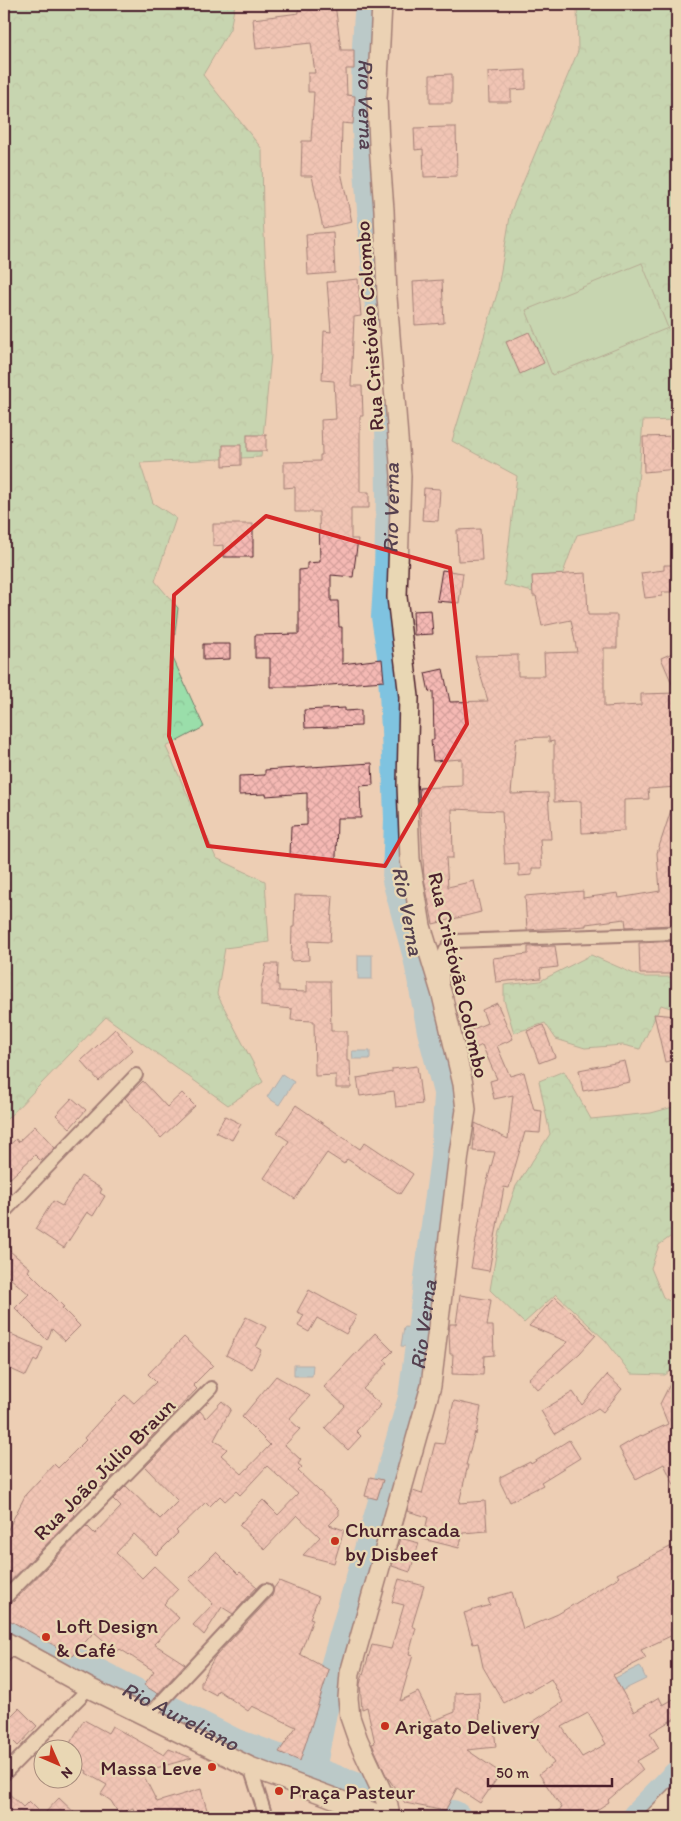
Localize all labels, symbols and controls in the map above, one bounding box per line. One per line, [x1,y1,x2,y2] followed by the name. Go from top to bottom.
[353,58,381,150] water label: Rio Verna
[349,220,389,432] street label: Rua Cristóvão Colombo
[376,462,405,554] water label: Rio Verna
[386,864,430,959] water label: Rio Verna
[423,870,495,1080] street label: Rua Cristóvão Colombo
[403,1277,442,1371] water label: Rio Verna
[28,1393,180,1545] street label: Rua João Júlio Braun
[345,1517,460,1566] place label: Churrascada by Disbeef
[329,1535,341,1547] marker: Churrascada by Disbeef
[56,1613,158,1662] place label: Loft Design & Café
[40,1631,52,1643] marker: Loft Design & Café
[117,1675,244,1757] water label: Rio Aureliano
[395,1714,540,1739] place label: Arigato Delivery
[379,1720,391,1732] marker: Arigato Delivery
[32,1738,82,1788] north arrow
[100,1755,202,1780] place label: Massa Leve
[488,1756,612,1788] scale bar
[206,1761,218,1773] marker: Massa Leve
[57,1763,76,1782] text: N
[496,1764,529,1782] text: 50 m
[289,1779,416,1804] place label: Praça Pasteur
[273,1785,285,1797] marker: Praça Pasteur

